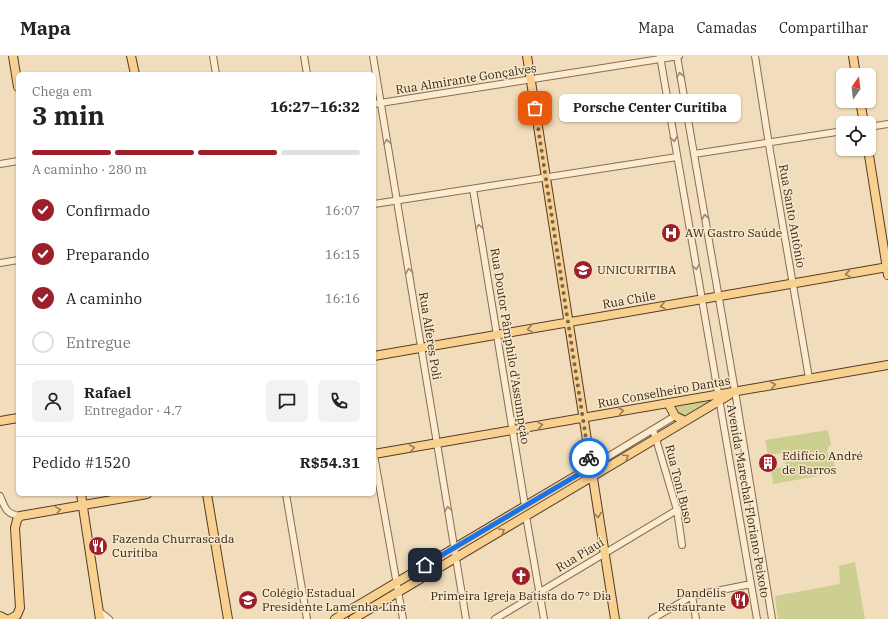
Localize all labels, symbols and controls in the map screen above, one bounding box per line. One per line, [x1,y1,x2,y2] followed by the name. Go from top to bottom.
[20,16,71,40] text: Mapa
[638,19,674,37] text: Mapa
[696,19,757,37] text: Camadas
[779,19,868,37] text: Compartilhar
[394,60,538,97] street label: Rua Almirante Gonçalves
[836,68,876,108] north arrow
[836,68,876,156] map controls
[676,72,685,78] one-way arrow
[32,83,92,100] text: Chega em
[518,91,552,125] pin
[559,94,741,122] callout: Porsche Center Curitiba
[270,97,360,116] text: 16:27–16:32
[524,97,546,119] icon: bag
[32,98,105,132] text: 3 min
[573,99,727,116] text: Porsche Center Curitiba
[836,116,876,156] button: locate
[669,136,678,142] one-way arrow
[384,139,392,146] one-way arrow
[32,161,147,178] text: A caminho · 280 m
[776,163,809,269] street label: Rua Santo Antônio
[32,199,54,221] icon: check
[66,201,150,220] text: Confirmado
[325,202,360,219] text: 16:07
[701,214,709,220] one-way arrow
[660,222,682,244] hospital icon: AW Gastro Saúde
[475,224,484,230] one-way arrow
[685,225,782,240] place label: AW Gastro Saúde
[32,243,54,265] icon: check
[66,245,149,264] text: Preparando
[325,246,360,263] text: 16:15
[488,247,533,445] street label: Rua Doutor Pâmphilo d'Assumpção
[572,259,594,281] school or university icon: UNICURITIBA
[597,262,677,277] place label: UNICURITIBA
[691,264,700,270] one-way arrow
[405,268,413,274] one-way arrow
[845,269,851,278] one-way arrow
[32,287,54,309] icon: check
[601,287,657,312] street label: Rua Chile
[66,289,142,308] text: A caminho
[325,290,360,307] text: 16:16
[416,291,445,381] street label: Rua Alferes Poli
[660,301,667,310] one-way arrow
[527,324,533,333] one-way arrow
[66,333,131,352] text: Entregue
[596,372,732,411] street label: Rua Conselheiro Dantas
[32,380,74,422] button: person
[266,380,308,422] button: chat
[318,380,360,422] button: phone
[770,381,776,390] one-way arrow
[84,383,131,402] text: Rafael
[84,402,182,419] text: Entregador · 4.7
[724,403,773,599] street label: Avenida Marechal Floriano Peixoto
[618,408,624,416] one-way arrow
[537,422,544,430] one-way arrow
[569,438,609,478] courier
[662,443,697,525] street label: Rua Toni Buso
[409,444,416,453] one-way arrow
[578,447,600,469] icon: bike
[782,448,863,477] place label: Edifício André de Barros
[757,452,779,474] building icon: Edifício André de Barros
[32,453,131,472] text: Pedido #1520
[300,453,360,472] text: R$54.31
[622,454,629,461] one-way arrow
[55,506,61,514] one-way arrow
[444,506,453,513] one-way arrow
[593,512,602,518] one-way arrow
[498,528,505,535] one-way arrow
[112,531,235,560] place label: Fazenda Churrascada Curitiba
[553,534,607,575] street label: Rua Piauí
[87,535,109,557] restaurant icon: Fazenda Churrascada Curitiba
[408,548,442,582] pin
[414,554,436,576] icon: home
[510,565,532,587] church icon: Primeira Igreja Batista do 7° Dia
[262,585,406,614] place label: Colégio Estadual Presidente Lamenha Lins
[658,585,726,614] place label: Dandelis Restaurante
[430,588,612,603] place label: Primeira Igreja Batista do 7° Dia
[237,589,259,611] school or university icon: Colégio Estadual Presidente Lamenha Lins
[729,589,751,611] restaurant icon: Dandelis Restaurante

